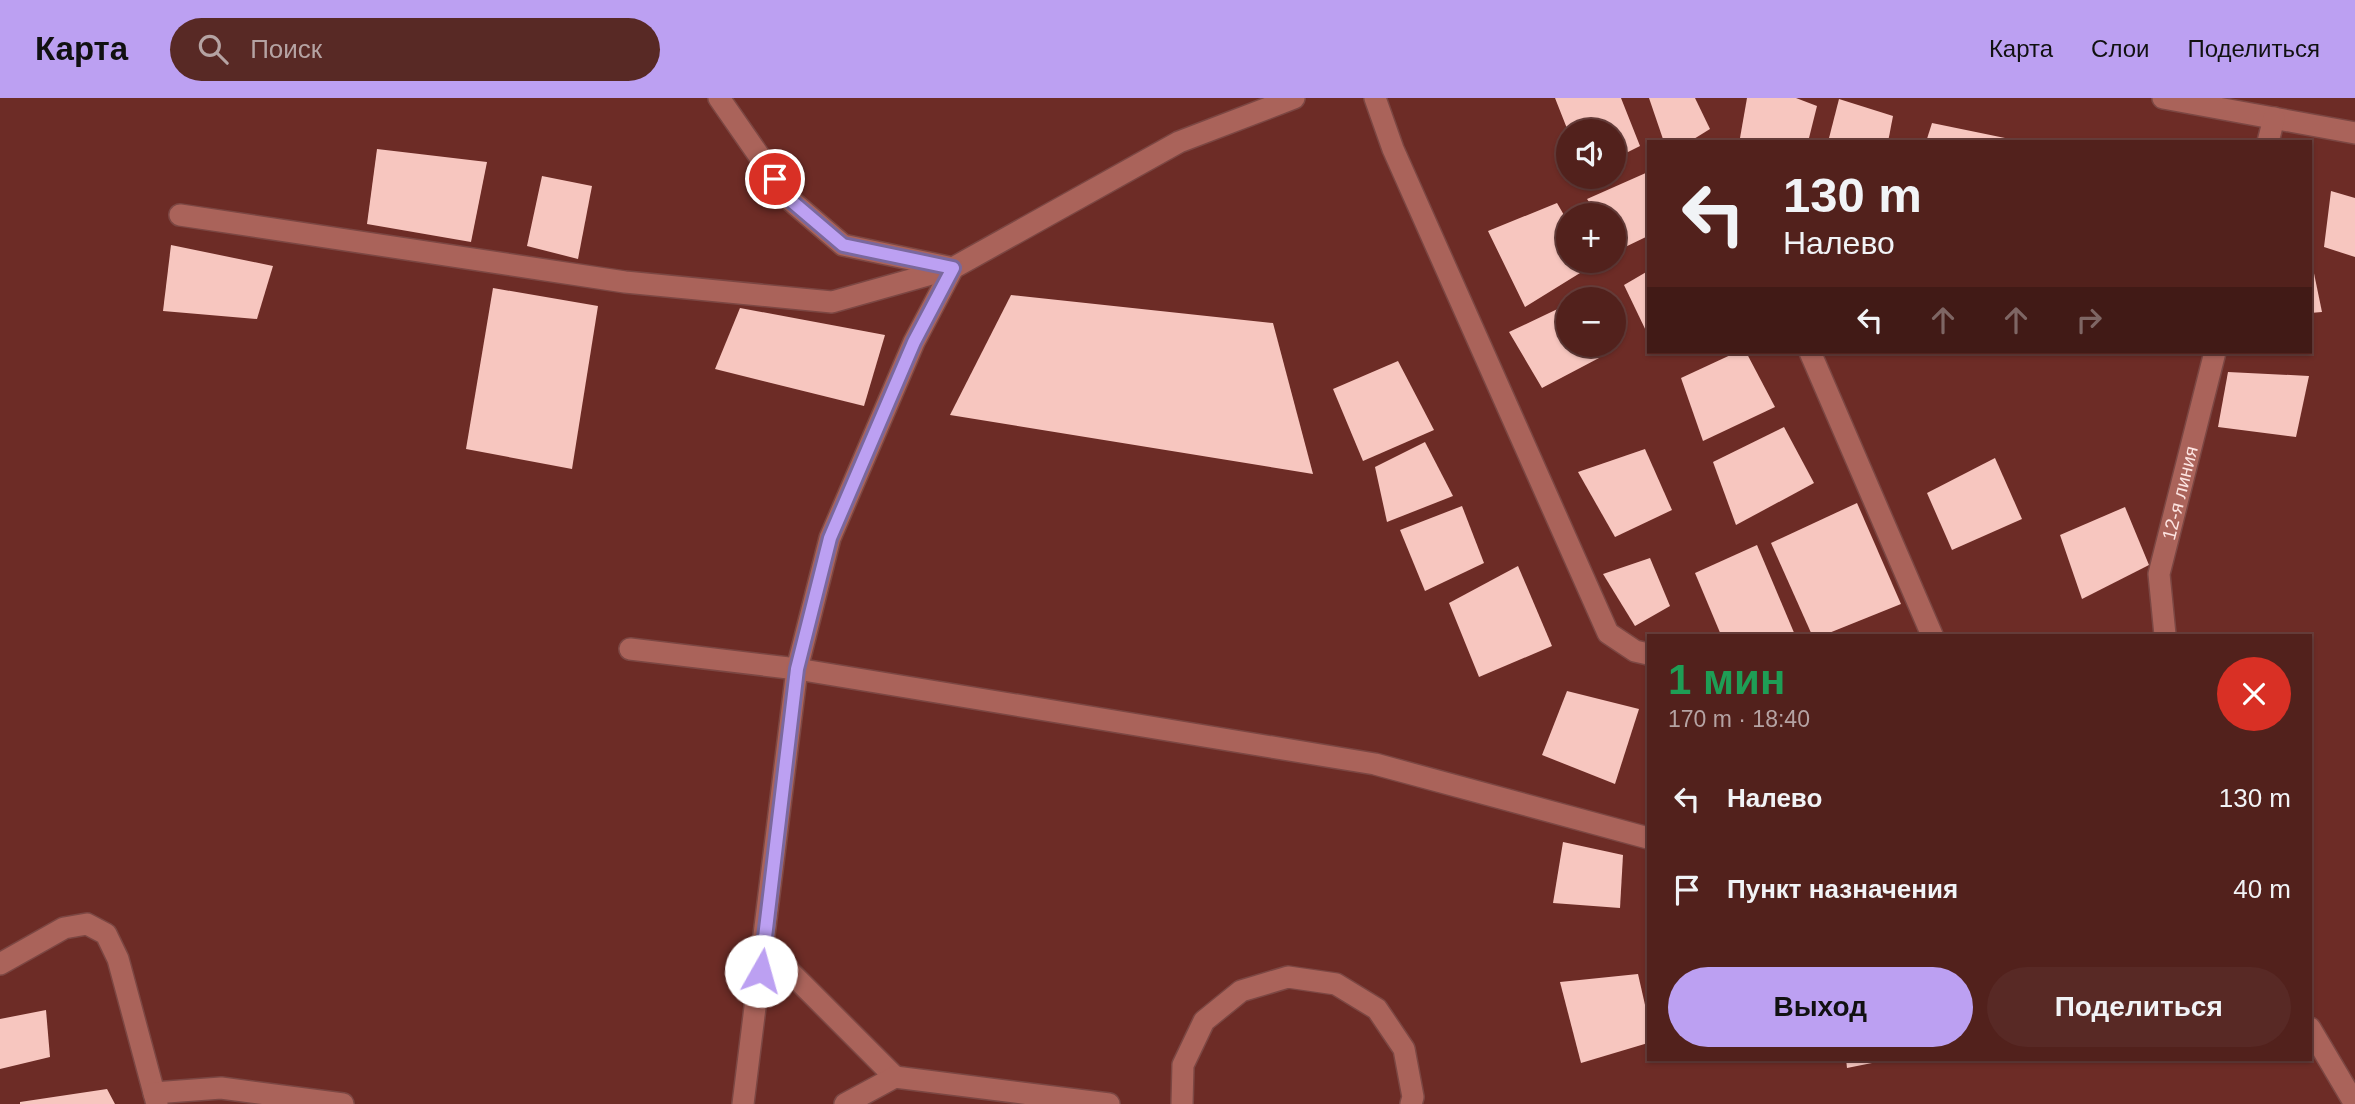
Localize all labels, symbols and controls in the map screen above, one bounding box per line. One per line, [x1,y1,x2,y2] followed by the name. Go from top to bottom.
[170,18,660,81] search box
[35,30,128,67] text: Карта
[194,30,232,68] icon: search
[250,34,322,64] text: Поиск
[1989,35,2053,62] text: Карта
[2091,35,2149,62] text: Слои
[2187,35,2320,62] text: Поделиться
[1556,119,1626,357] map controls
[1556,119,1626,189] button: sound
[745,149,805,209] pin
[756,160,794,198] icon: arrive
[1668,168,1759,259] icon: left
[1783,168,1922,222] text: 130 m
[1556,203,1626,273] button: +
[1783,225,1895,261] text: Налево
[1556,287,1626,357] button: −
[1851,301,1889,339] icon: left
[1924,301,1962,339] icon: ahead
[1997,301,2035,339] icon: ahead
[2070,301,2108,339] icon: right
[2158,444,2201,542] street label: 12-я линия
[1668,656,1785,703] text: 1 мин
[2217,657,2291,731] button: close
[1668,706,1810,732] text: 170 m · 18:40
[1668,780,1706,818] icon: left
[1727,783,1822,813] text: Налево
[2219,783,2291,813] text: 130 m
[1668,871,1706,909] icon: arrive
[1727,874,1958,904] text: Пункт назначения
[2233,874,2291,904] text: 40 m
[724,934,798,1008] position arrow
[1668,967,1973,1047] button: Выход
[1987,967,2291,1047] button: Поделиться

